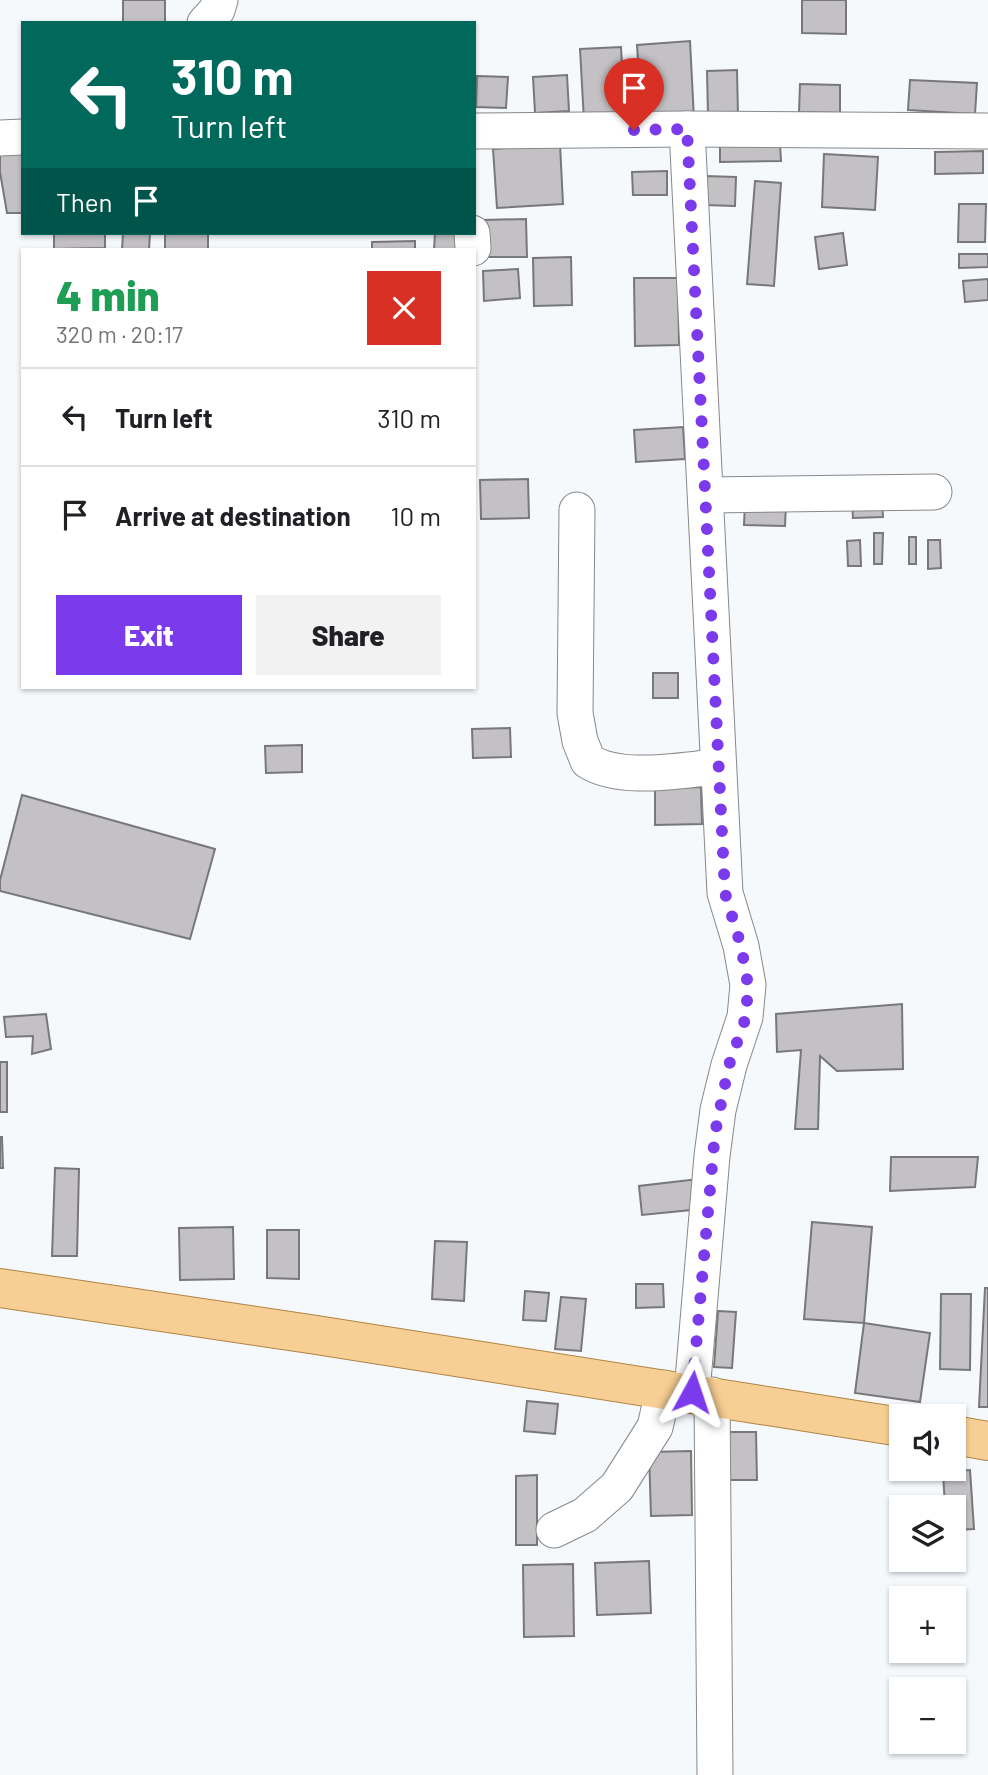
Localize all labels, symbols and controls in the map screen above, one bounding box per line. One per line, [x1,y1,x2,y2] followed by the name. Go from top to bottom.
[171,46,293,105] text: 310 m
[56,49,147,140] icon: left
[604,58,664,130] pin
[615,69,653,107] icon: arrive
[171,106,288,144] text: Turn left
[127,182,165,220] icon: arrive
[56,186,113,217] text: Then
[56,269,160,319] text: 4 min
[367,271,441,345] button: close
[56,320,183,348] text: 320 m · 20:17
[56,398,94,436] icon: left
[115,402,213,433] text: Turn left
[377,402,441,433] text: 310 m
[56,496,94,534] icon: arrive
[115,500,351,531] text: Arrive at destination
[391,500,441,531] text: 10 m
[56,595,242,675] button: Exit
[256,595,441,675] button: Share
[655,1355,729,1429] position arrow
[889,1404,966,1754] map controls
[889,1404,966,1481] button: sound
[889,1495,966,1572] button: layers
[889,1586,966,1663] button: +
[889,1677,966,1754] button: −

